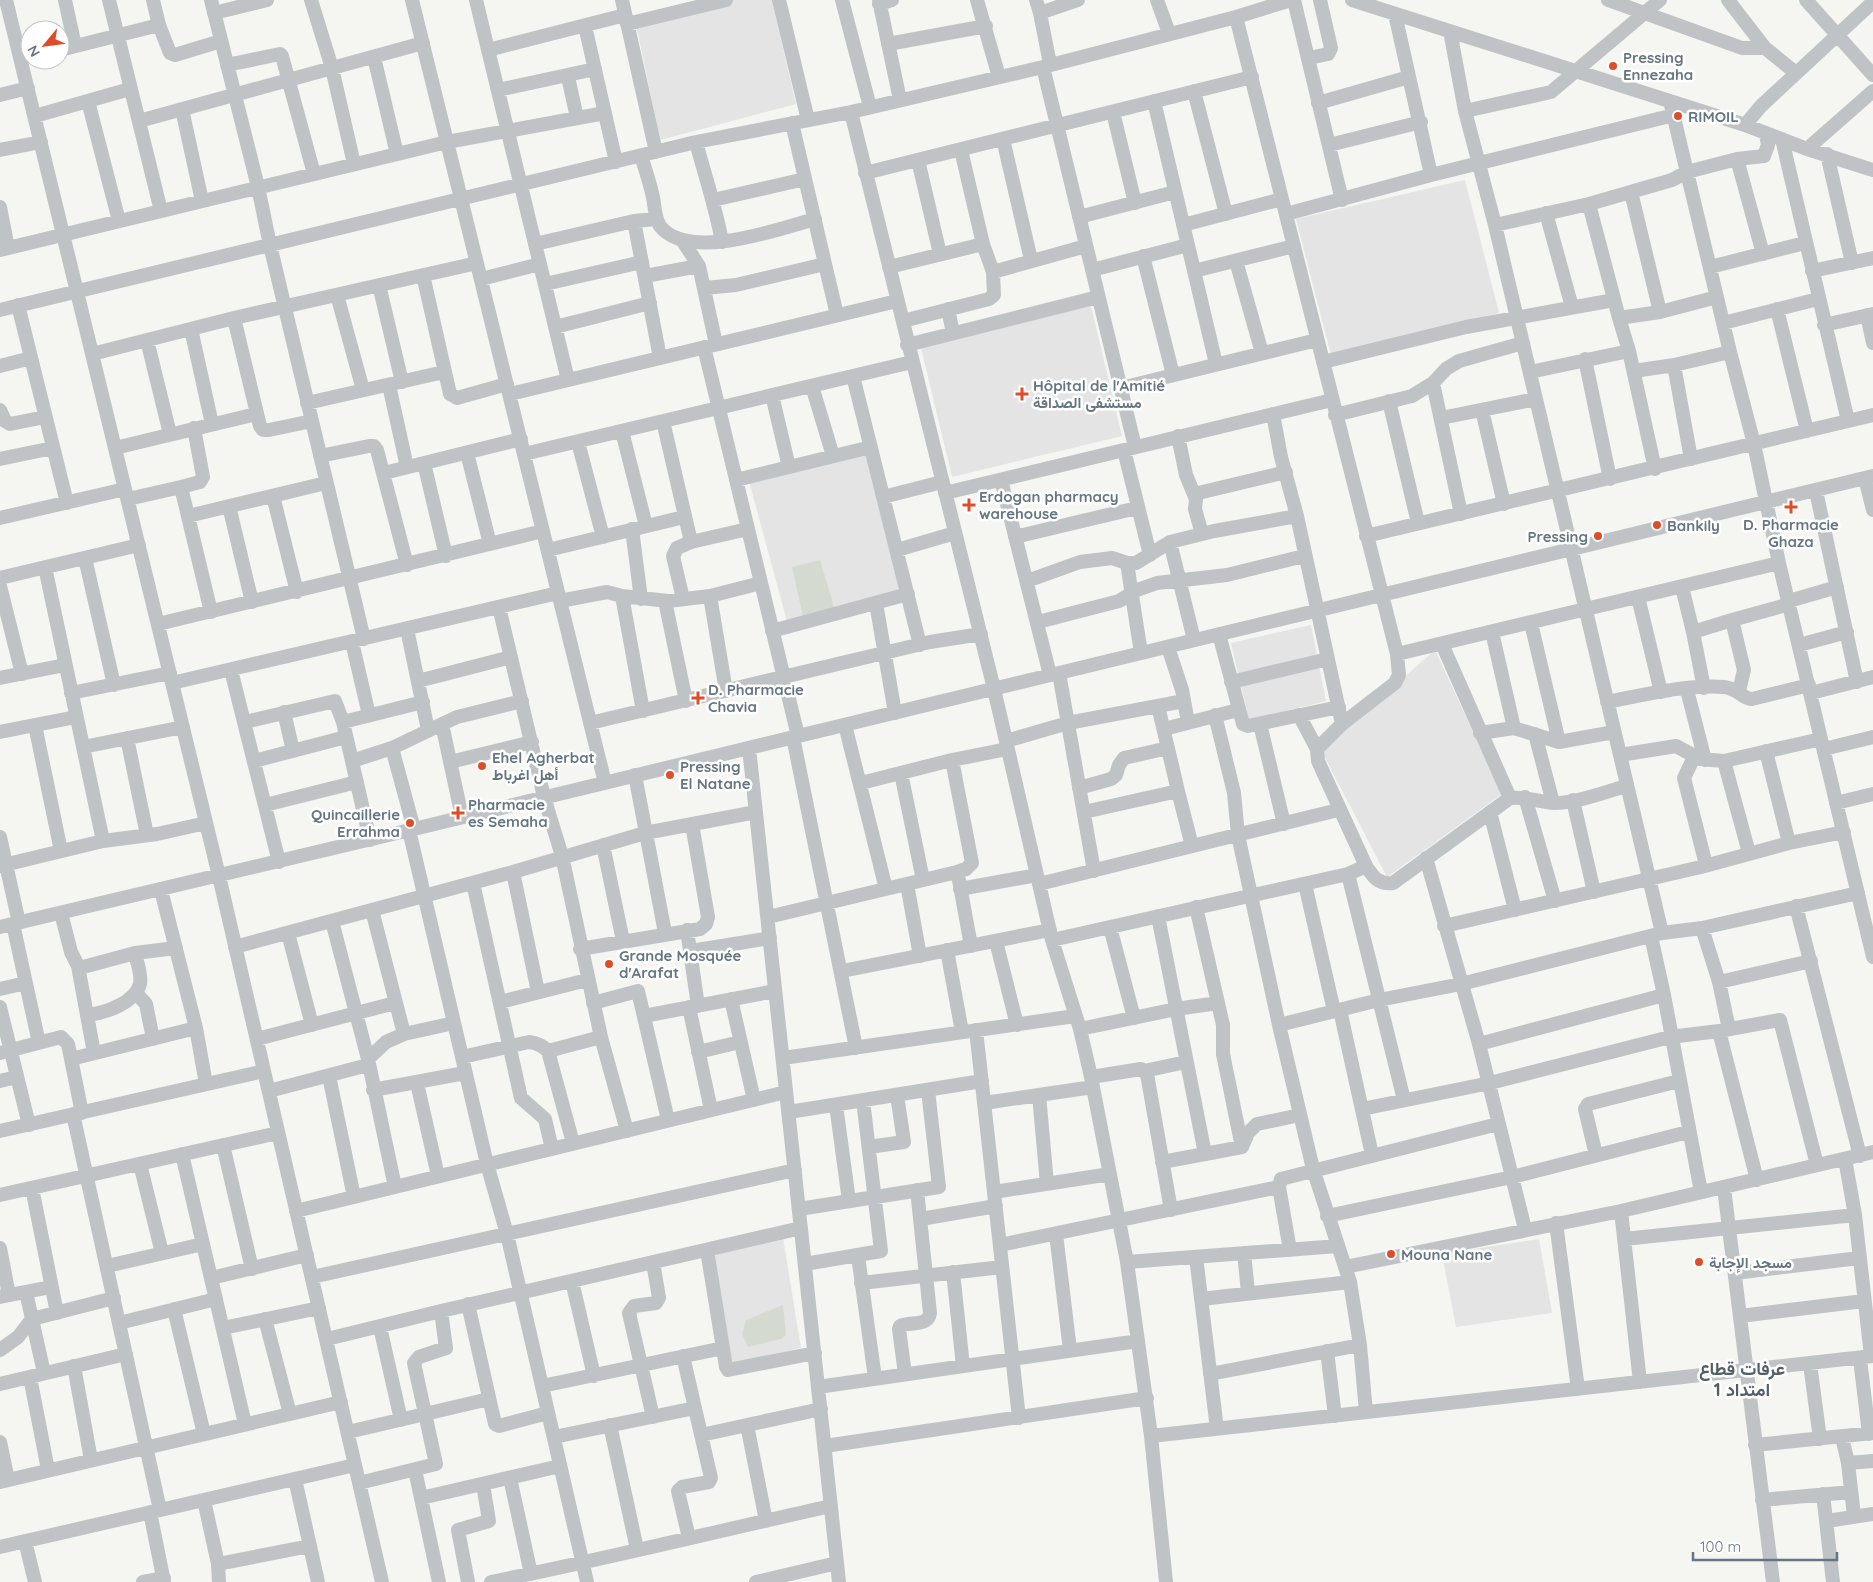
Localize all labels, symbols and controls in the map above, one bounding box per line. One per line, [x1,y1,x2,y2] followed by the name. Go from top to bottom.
[20,20,70,70] north arrow
[23,42,44,60] text: N
[1623,48,1693,84] place label: Pressing Ennezaha
[1607,60,1619,72] marker: Pressing Ennezaha
[1688,107,1739,126] place label: RIMOIL
[1672,110,1684,122] marker: RIMOIL
[1033,376,1165,412] place label: Hôpital de l'Amitié مستشفى الصداقة
[1015,387,1029,401] marker: Hôpital de l'Amitié مستشفى الصداقة
[979,487,1119,523] place label: Erdogan pharmacy warehouse
[963,499,975,511] marker: Erdogan pharmacy warehouse
[1785,501,1797,513] marker: D. Pharmacie Ghaza
[1743,515,1839,551] place label: D. Pharmacie Ghaza
[1667,516,1720,535] place label: Bankily
[1651,519,1663,531] marker: Bankily
[1527,527,1588,546] place label: Pressing
[1592,530,1604,542] marker: Pressing
[708,680,804,716] place label: D. Pharmacie Chavia
[692,692,704,704] marker: D. Pharmacie Chavia
[492,748,595,784] place label: Ehel Agherbat أهل اغرباط
[680,757,751,793] place label: Pressing El Natane
[476,760,488,772] marker: Ehel Agherbat أهل اغرباط
[664,769,676,781] marker: Pressing El Natane
[468,795,548,831] place label: Pharmacie es Semaha
[311,805,400,841] place label: Quincaillerie Errahma
[452,807,464,819] marker: Pharmacie es Semaha
[404,817,416,829] marker: Quincaillerie Errahma
[619,946,742,982] place label: Grande Mosquée d'Arafat
[603,958,615,970] marker: Grande Mosquée d'Arafat
[1401,1245,1492,1264] place label: Mouna Nane
[1385,1248,1397,1260] marker: Mouna Nane
[1709,1253,1792,1273] place label: مسجد الإجابة
[1693,1256,1705,1268] marker: مسجد الإجابة
[1699,1357,1785,1401] district label: عرفات قطاع 1 امتداد
[1693,1530,1837,1562] scale bar
[1700,1537,1741,1556] text: 100 m

